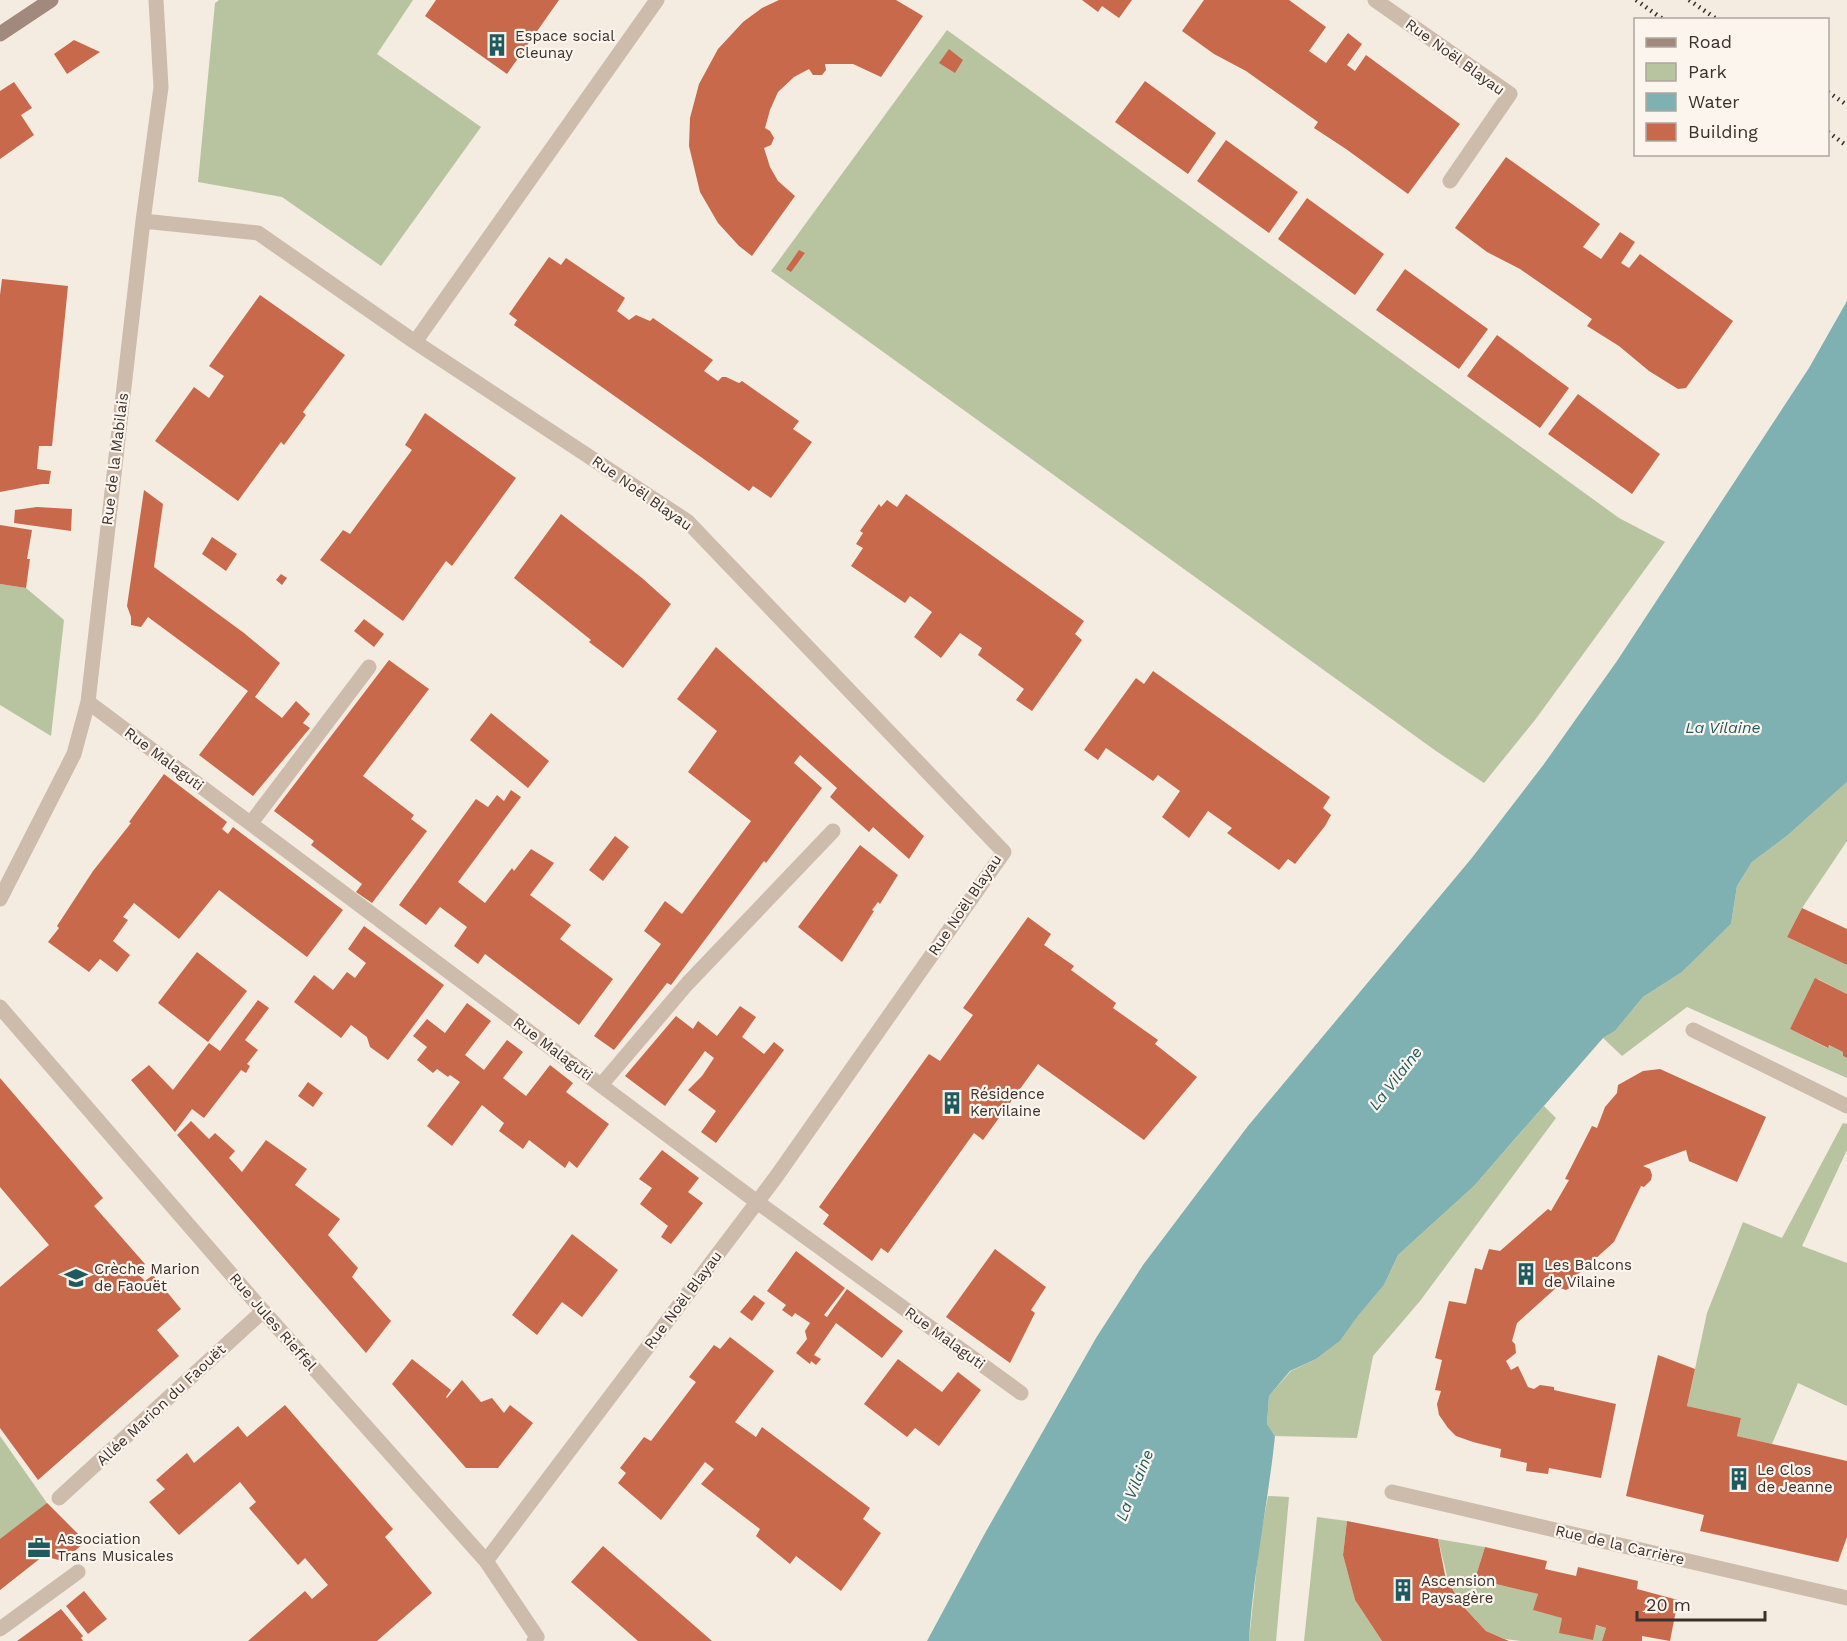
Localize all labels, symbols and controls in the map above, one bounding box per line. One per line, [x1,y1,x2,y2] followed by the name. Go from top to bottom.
[1402,15,1508,99] street label: Rue Noël Blayau
[1634,18,1829,156] legend
[515,27,615,62] place label: Espace social Cleunay
[1688,31,1732,52] text: Road
[484,32,510,58] building icon: Espace social Cleunay
[1688,61,1727,82] text: Park
[1688,91,1740,112] text: Water
[1688,121,1758,142] text: Building
[98,392,132,526] street label: Rue de la Mabilais
[588,452,696,534] street label: Rue Noël Blayau
[1685,718,1761,737] water label: La Vilaine
[121,723,207,795] street label: Rue Malaguti
[924,851,1006,959] street label: Rue Noël Blayau
[510,1013,596,1085] street label: Rue Malaguti
[1365,1043,1426,1114] water label: La Vilaine
[970,1085,1045,1120] place label: Résidence Kervilaine
[939,1090,965,1116] building icon: Résidence Kervilaine
[640,1247,726,1353] street label: Rue Noël Blayau
[1544,1256,1632,1291] place label: Les Balcons de Vilaine
[94,1260,200,1295] place label: Crèche Marion de Faouët
[1513,1261,1539,1287] building icon: Les Balcons de Vilaine
[63,1265,89,1291] school or university icon: Crèche Marion de Faouët
[226,1269,321,1375] street label: Rue Jules Rieffel
[901,1303,989,1373] street label: Rue Malaguti
[93,1340,230,1470] street label: Allée Marion du Faouët
[1112,1447,1157,1524] water label: La Vilaine
[1757,1461,1833,1496] place label: Le Clos de Jeanne
[1726,1466,1752,1492] building icon: Le Clos de Jeanne
[1554,1521,1686,1569] street label: Rue de la Carrière
[57,1530,174,1565] place label: Association Trans Musicales
[26,1535,52,1561] office icon: Association Trans Musicales
[1421,1572,1495,1607] place label: Ascension Paysagère
[1390,1577,1416,1603] building icon: Ascension Paysagère
[1637,1584,1764,1622] scale bar
[1646,1594,1691,1615] text: 20 m

